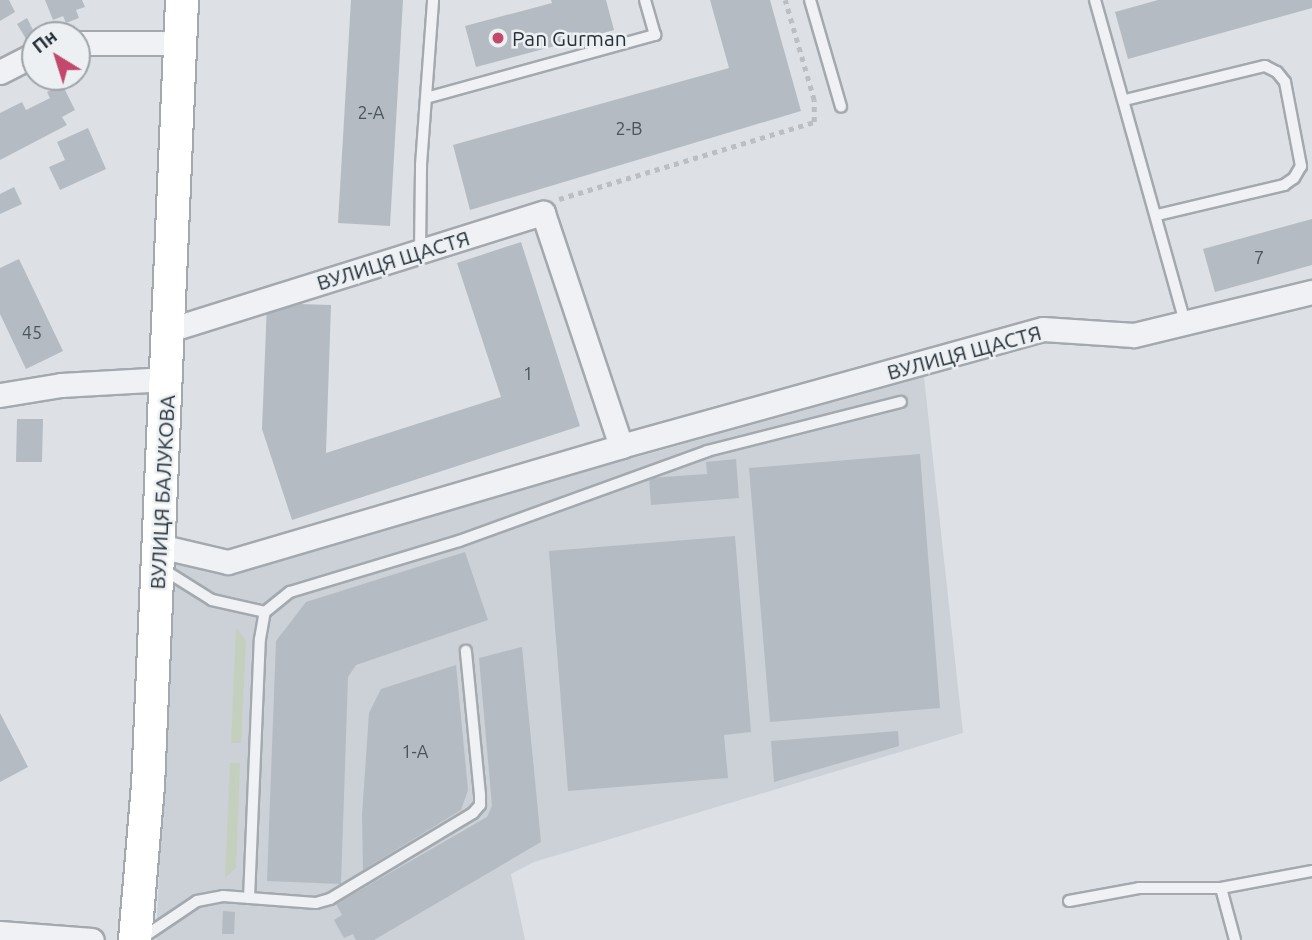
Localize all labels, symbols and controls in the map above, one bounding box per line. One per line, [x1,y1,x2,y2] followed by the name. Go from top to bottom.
[21,21,91,91] north arrow
[28,25,61,57] text: Пн
[512,25,627,51] place label: Pan Gurman
[490,30,506,46] marker: Pan Gurman
[357,101,385,123] house number: 2-А
[616,117,642,139] house number: 2-В
[313,225,473,295] street label: ВУЛИЦЯ ЩАСТЯ
[1254,246,1264,268] house number: 7
[884,319,1044,385] street label: ВУЛИЦЯ ЩАСТЯ
[22,321,42,343] house number: 45
[523,362,533,384] house number: 1
[144,394,180,590] street label: ВУЛИЦЯ БАЛУКОВА
[401,740,429,762] house number: 1-А

